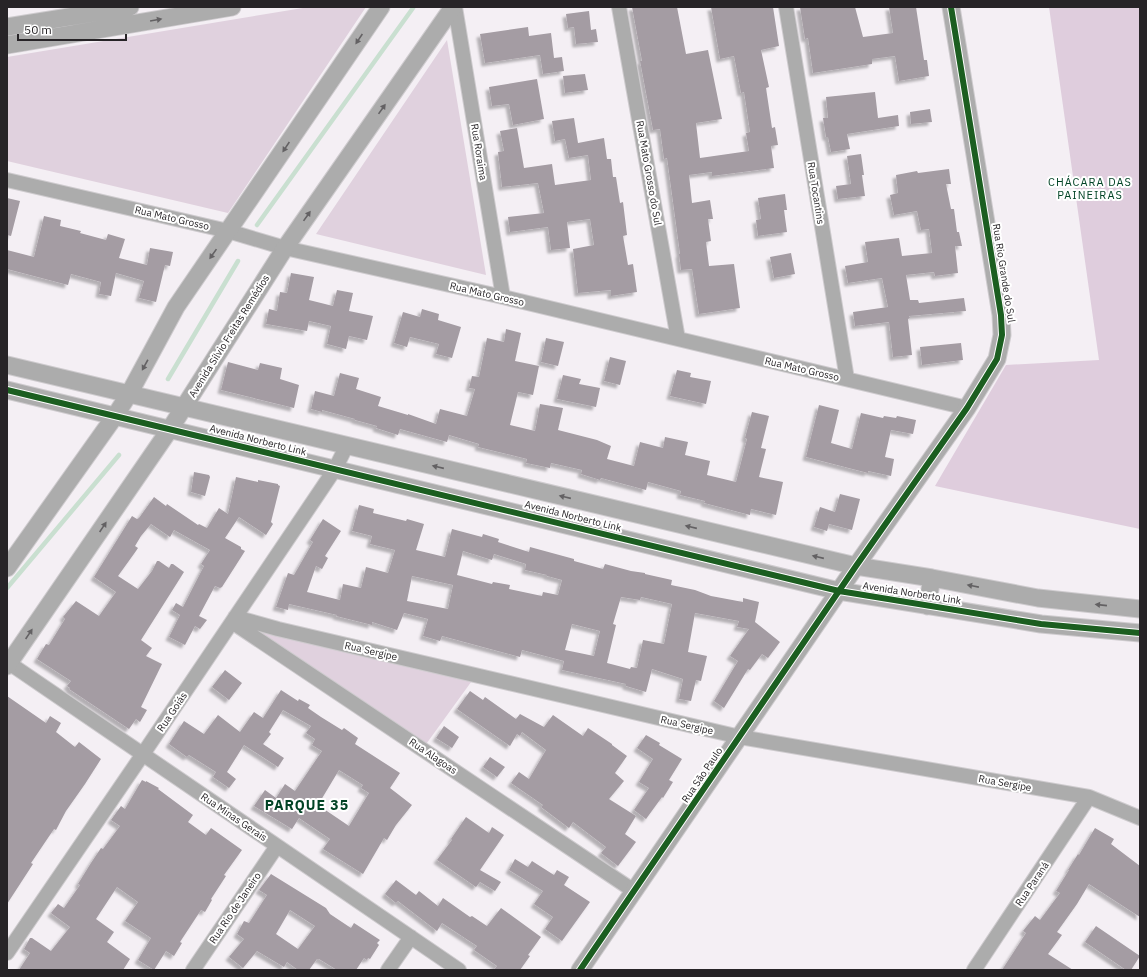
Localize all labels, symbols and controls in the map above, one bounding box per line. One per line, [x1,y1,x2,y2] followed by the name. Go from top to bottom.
[18,16,126,42] scale bar
[150,17,162,23] one-way arrow
[24,22,52,37] text: 50 m
[355,34,363,44] one-way arrow
[378,104,386,115] one-way arrow
[633,119,665,227] street label: Rua Mato Grosso do Sul
[468,123,490,182] street label: Rua Roraima
[282,142,290,152] one-way arrow
[805,161,827,225] street label: Rua Tocantins
[1048,175,1132,202] district label: CHÁCARA DAS PAINEIRAS
[133,203,211,233] street label: Rua Mato Grosso
[303,211,311,221] one-way arrow
[990,223,1018,324] street label: Rua Rio Grande do Sul
[209,249,216,260] one-way arrow
[186,272,272,400] street label: Avenida Sílvio Freitas Remédios
[448,279,526,309] street label: Rua Mato Grosso
[763,354,841,384] street label: Rua Mato Grosso
[141,359,148,371] one-way arrow
[208,422,309,459] street label: Avenida Norberto Link
[432,463,445,469] one-way arrow
[559,493,571,499] one-way arrow
[523,498,624,535] street label: Avenida Norberto Link
[99,522,107,532] one-way arrow
[685,523,698,529] one-way arrow
[812,553,824,559] one-way arrow
[862,579,963,607] street label: Avenida Norberto Link
[967,582,979,588] one-way arrow
[1095,601,1107,608] one-way arrow
[25,629,33,640] one-way arrow
[343,639,399,663] street label: Rua Sergipe
[154,690,190,734] street label: Rua Goiás
[659,713,715,737] street label: Rua Sergipe
[406,735,460,777] street label: Rua Alagoas
[679,744,726,805] street label: Rua São Paulo
[977,772,1033,794] street label: Rua Sergipe
[198,790,270,844] street label: Rua Minas Gerais
[265,796,349,814] district label: PARQUE 35
[1012,859,1052,909] street label: Rua Paraná
[206,869,264,946] street label: Rua Rio de Janeiro

